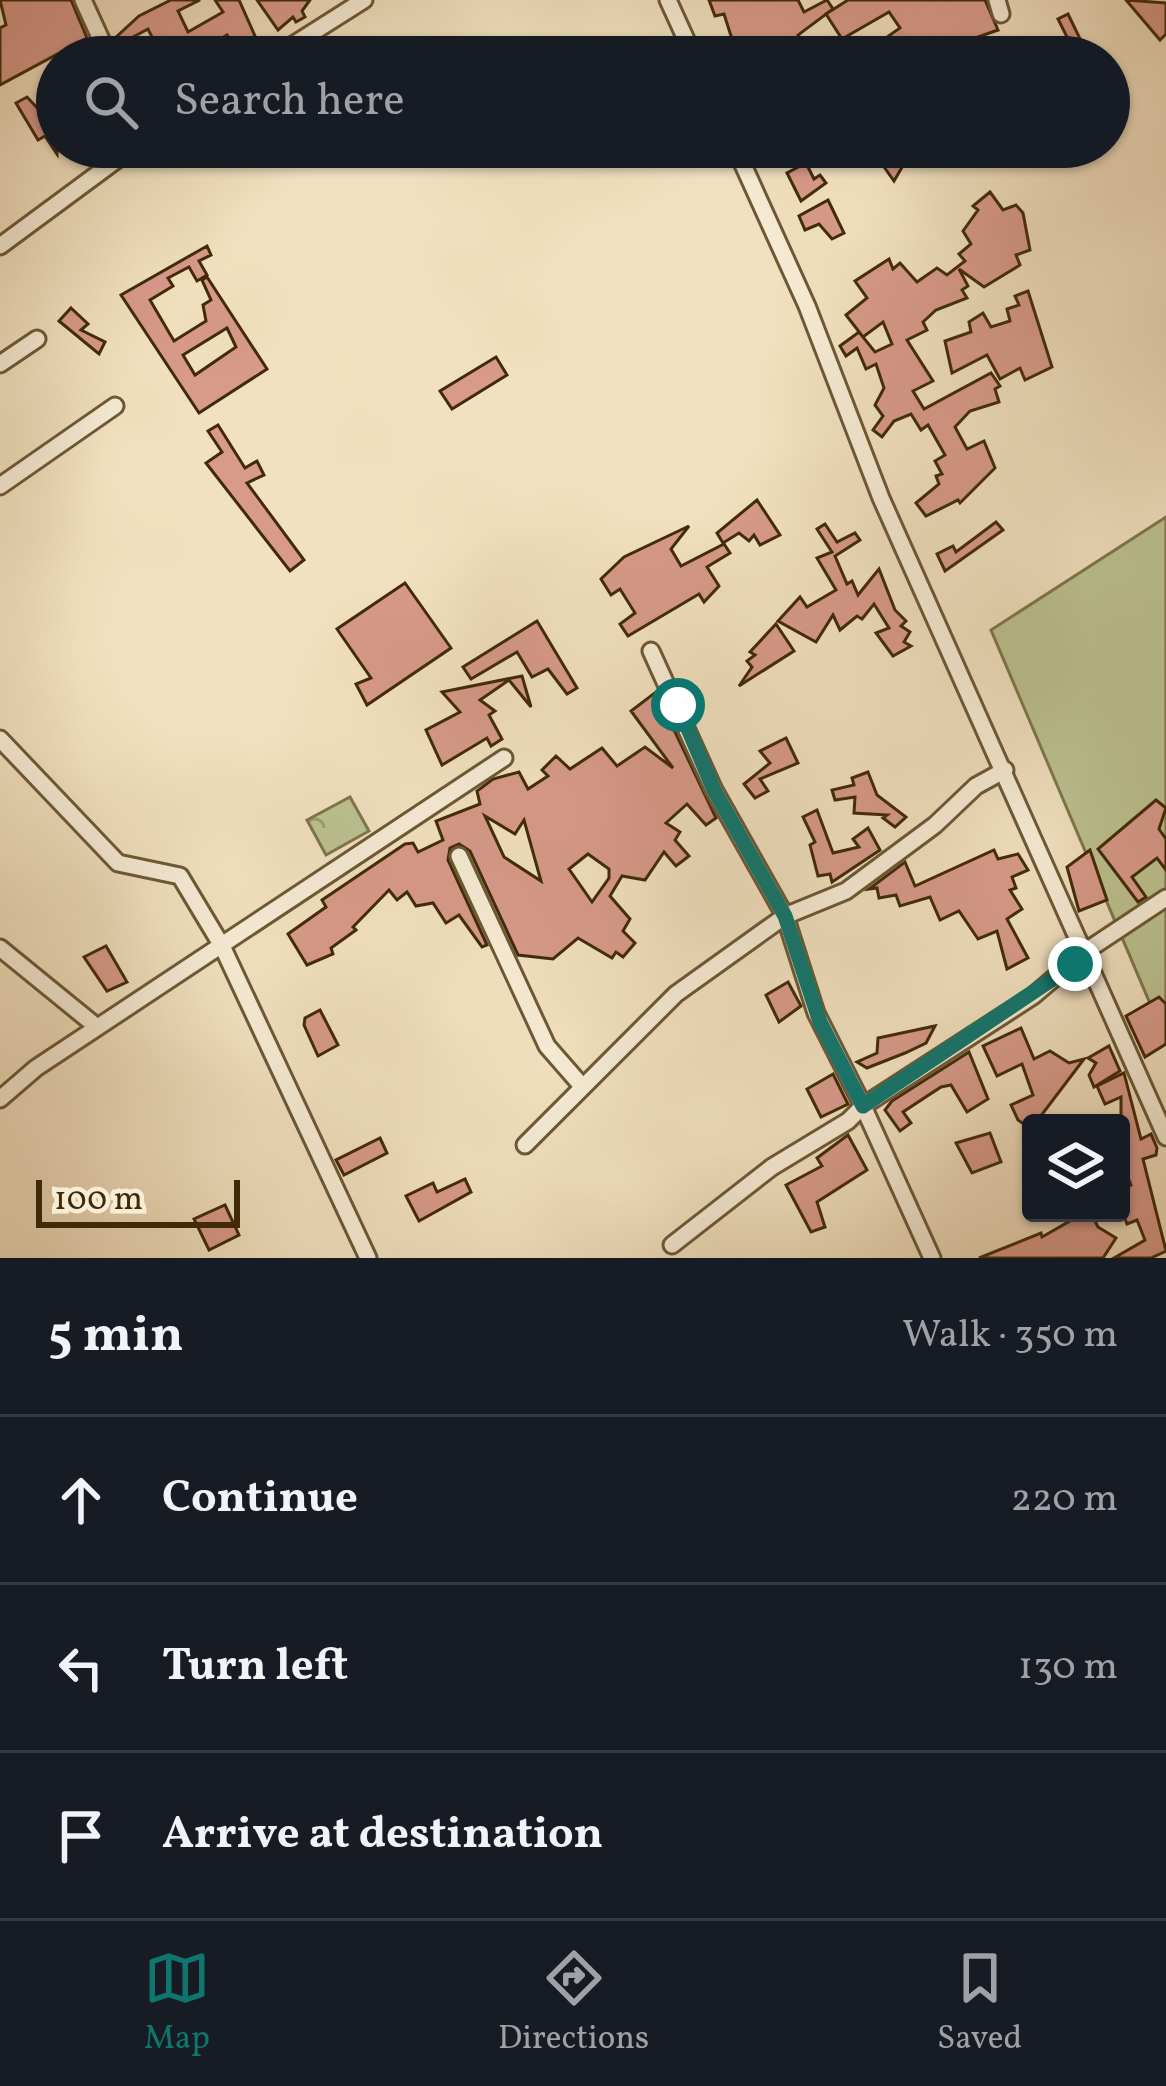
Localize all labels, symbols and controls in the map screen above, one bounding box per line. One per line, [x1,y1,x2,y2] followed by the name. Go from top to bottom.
[36,36,1130,168] search box
[78,69,144,135] icon: search
[174,71,405,134] text: Search here
[651,678,705,732] route start
[1048,937,1102,991] route end
[1022,1114,1130,1222] map controls
[1022,1114,1130,1222] button: layers
[36,1174,240,1227] scale bar
[54,1178,143,1224] text: 100 m
[48,1301,184,1372] text: 5 min
[902,1309,1118,1363] text: Walk · 350 m
[48,1467,114,1533] icon: ahead
[162,1468,358,1531] text: Continue
[1011,1473,1118,1527] text: 220 m
[48,1635,114,1701] icon: left
[162,1636,348,1699] text: Turn left
[1018,1641,1118,1695] text: 130 m
[48,1803,114,1869] icon: arrive
[162,1804,603,1867] text: Arrive at destination
[144,1945,210,2063] tab: Map
[498,1945,649,2063] tab: Directions
[937,1945,1022,2063] tab: Saved

